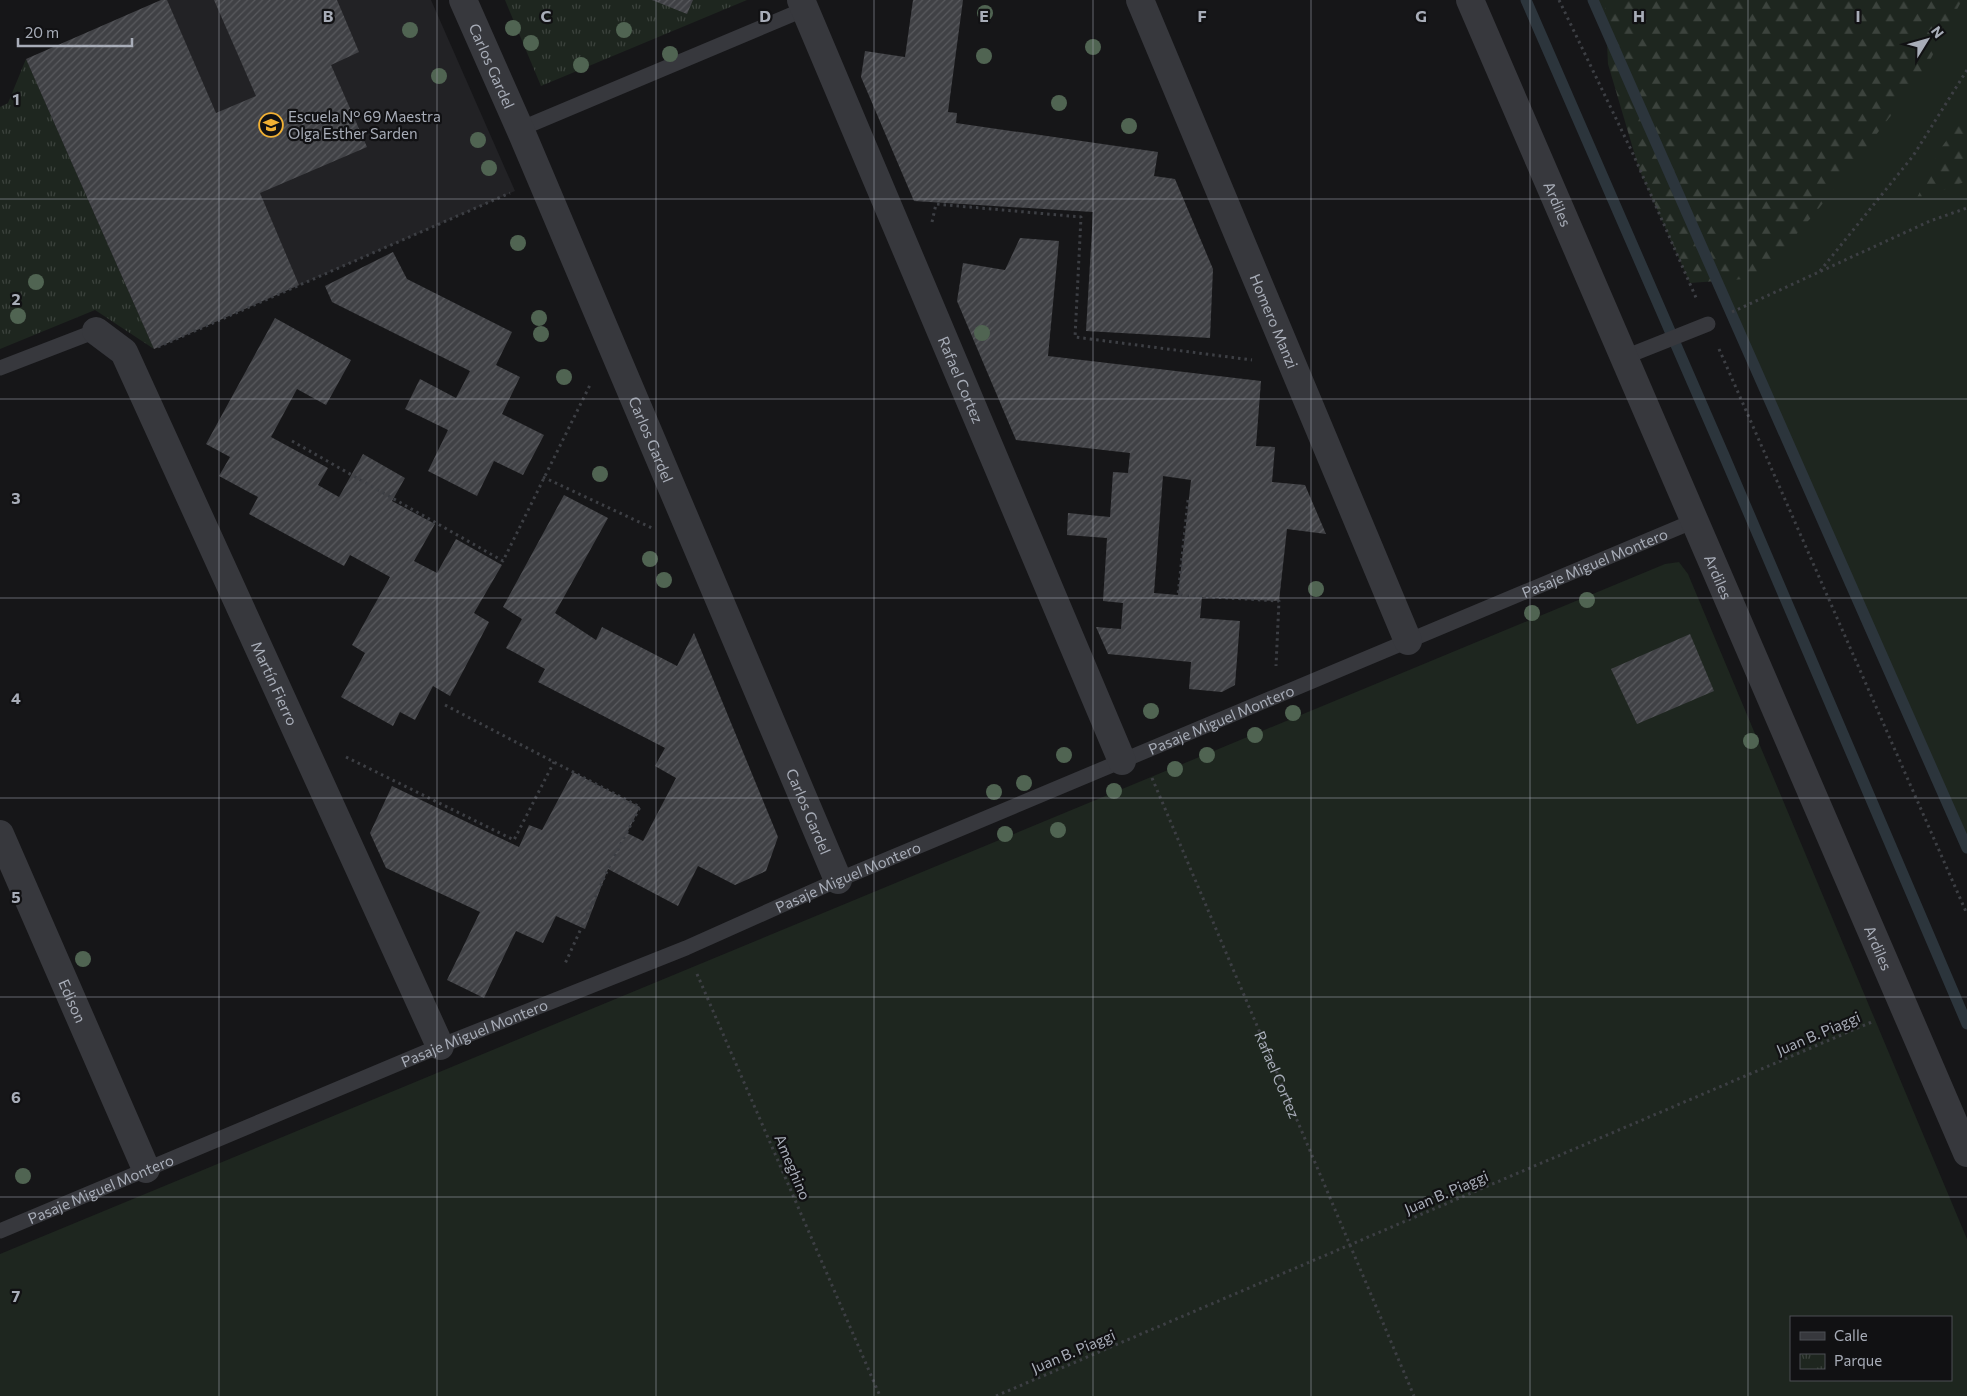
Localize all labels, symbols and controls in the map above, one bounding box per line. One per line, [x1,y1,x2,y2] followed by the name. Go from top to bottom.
[323,6,334,25] text: B
[541,6,552,25] text: C
[759,6,771,25] text: D
[979,6,989,25] text: E
[1197,6,1207,25] text: F
[1415,6,1427,25] text: G
[1633,6,1645,25] text: H
[1855,6,1861,25] text: I
[18,15,131,47] scale bar
[1902,15,1952,65] north arrow
[465,20,519,111] street label: Carlos Gardel
[25,23,59,41] text: 20 m
[1928,23,1948,41] text: N
[12,89,20,108] text: 1
[288,107,441,142] place label: Escuela N° 69 Maestra Olga Esther Sarden
[258,112,284,138] school or university icon: Escuela N° 69 Maestra Olga Esther Sarden
[1540,179,1576,229] street label: Ardiles
[1246,271,1302,371] street label: Homero Manzi
[11,289,21,308] text: 2
[935,333,987,426] street label: Rafael Cortez
[625,394,678,485] street label: Carlos Gardel
[11,488,21,507] text: 3
[1519,524,1670,601] street label: Pasaje Miguel Montero
[1701,551,1736,602] street label: Ardiles
[248,638,302,728] street label: Martín Fierro
[1145,681,1297,758] street label: Pasaje Miguel Montero
[11,688,21,707] text: 4
[783,766,835,857] street label: Carlos Gardel
[772,837,923,916] street label: Pasaje Miguel Montero
[11,887,21,906] text: 5
[1861,922,1896,973] street label: Ardiles
[55,976,90,1025] street label: Edison
[398,995,550,1070] street label: Pasaje Miguel Montero
[1773,1007,1863,1059] street label: Juan B. Piaggi
[1251,1028,1304,1121] street label: Rafael Cortez
[11,1087,21,1106] text: 6
[771,1131,815,1203] street label: Ameghino
[25,1150,176,1227] street label: Pasaje Miguel Montero
[1401,1166,1491,1218] street label: Juan B. Piaggi
[12,1286,21,1305] text: 7
[1790,1316,1952,1381] legend
[1028,1325,1118,1377] street label: Juan B. Piaggi
[1834,1326,1868,1344] text: Calle
[1834,1351,1882,1369] text: Parque

